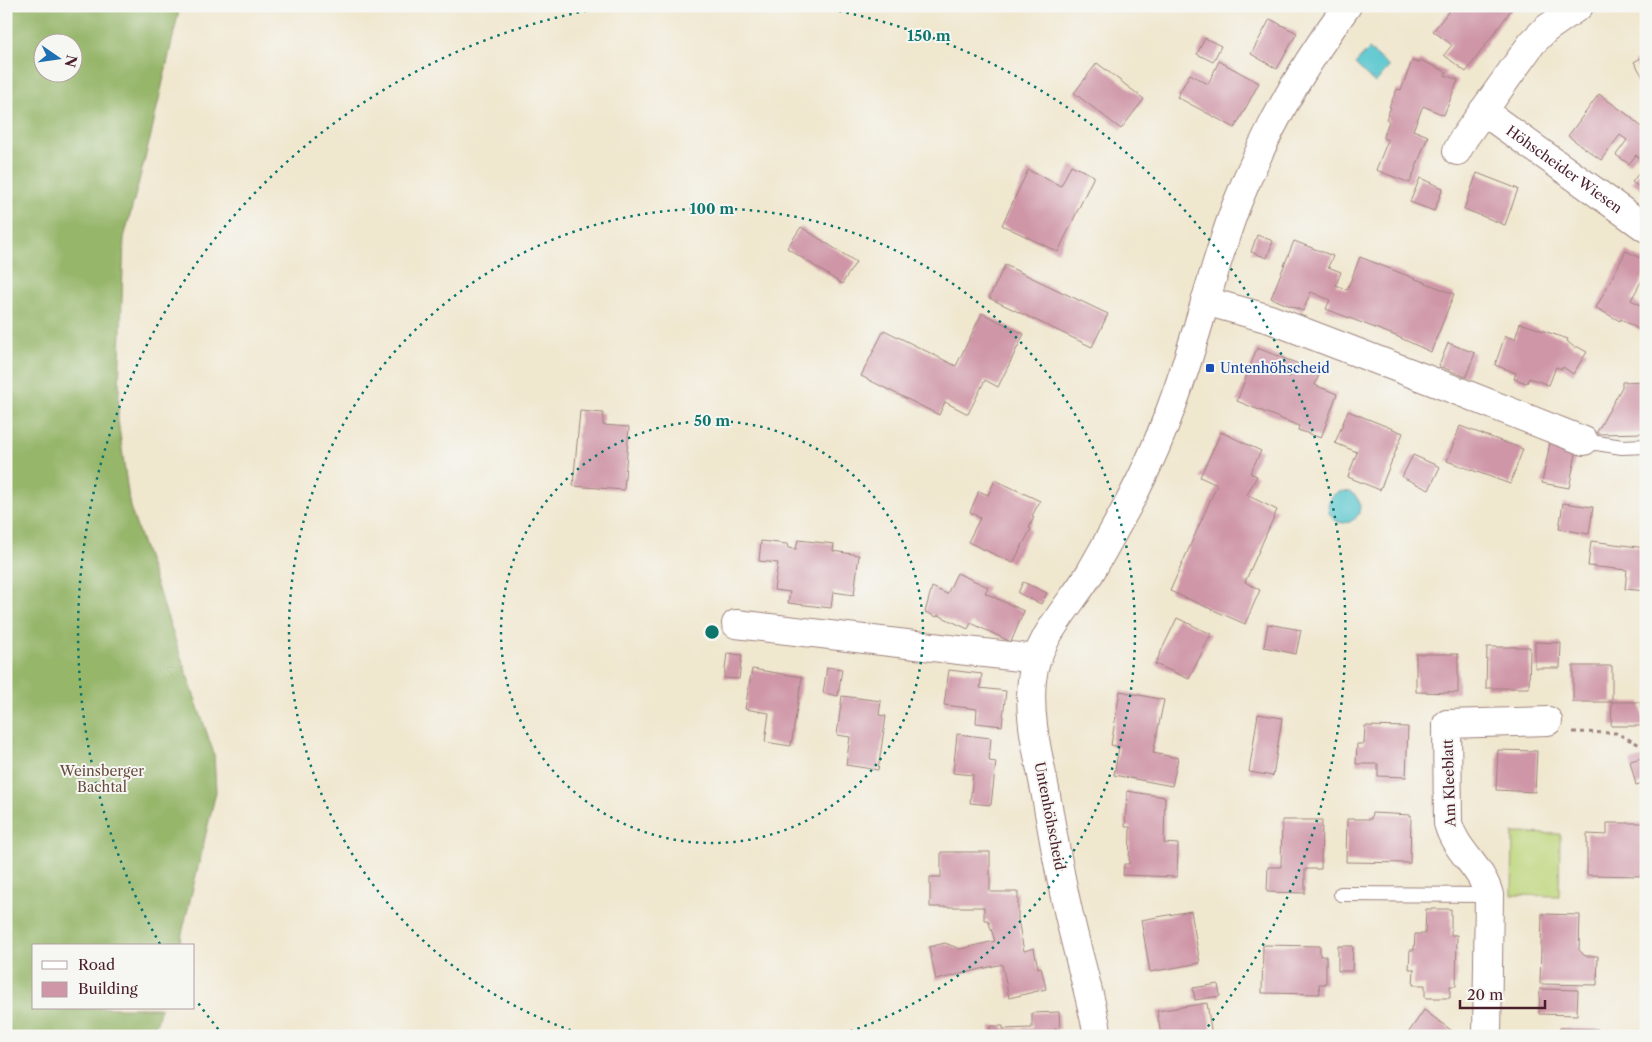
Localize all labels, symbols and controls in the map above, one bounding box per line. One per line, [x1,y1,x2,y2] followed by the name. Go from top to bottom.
[907,26,951,45] text: 150 m
[32,32,82,82] north arrow
[61,53,81,69] text: N
[1503,122,1626,217] street label: Höhscheider Wiesen
[690,199,734,218] text: 100 m
[1220,359,1330,377] place label: Untenhöhscheid
[1204,362,1216,374] marker: Untenhöhscheid
[694,411,730,430] text: 50 m
[703,623,721,641] centre of rings
[1438,739,1460,828] street label: Am Kleeblatt
[1031,760,1069,872] street label: Untenhöhscheid
[59,762,144,796] park label: Weinsberger Bachtal
[32,944,195,1010] legend
[78,955,115,974] text: Road
[1460,977,1544,1009] scale bar
[78,979,138,998] text: Building
[1467,985,1503,1004] text: 20 m

